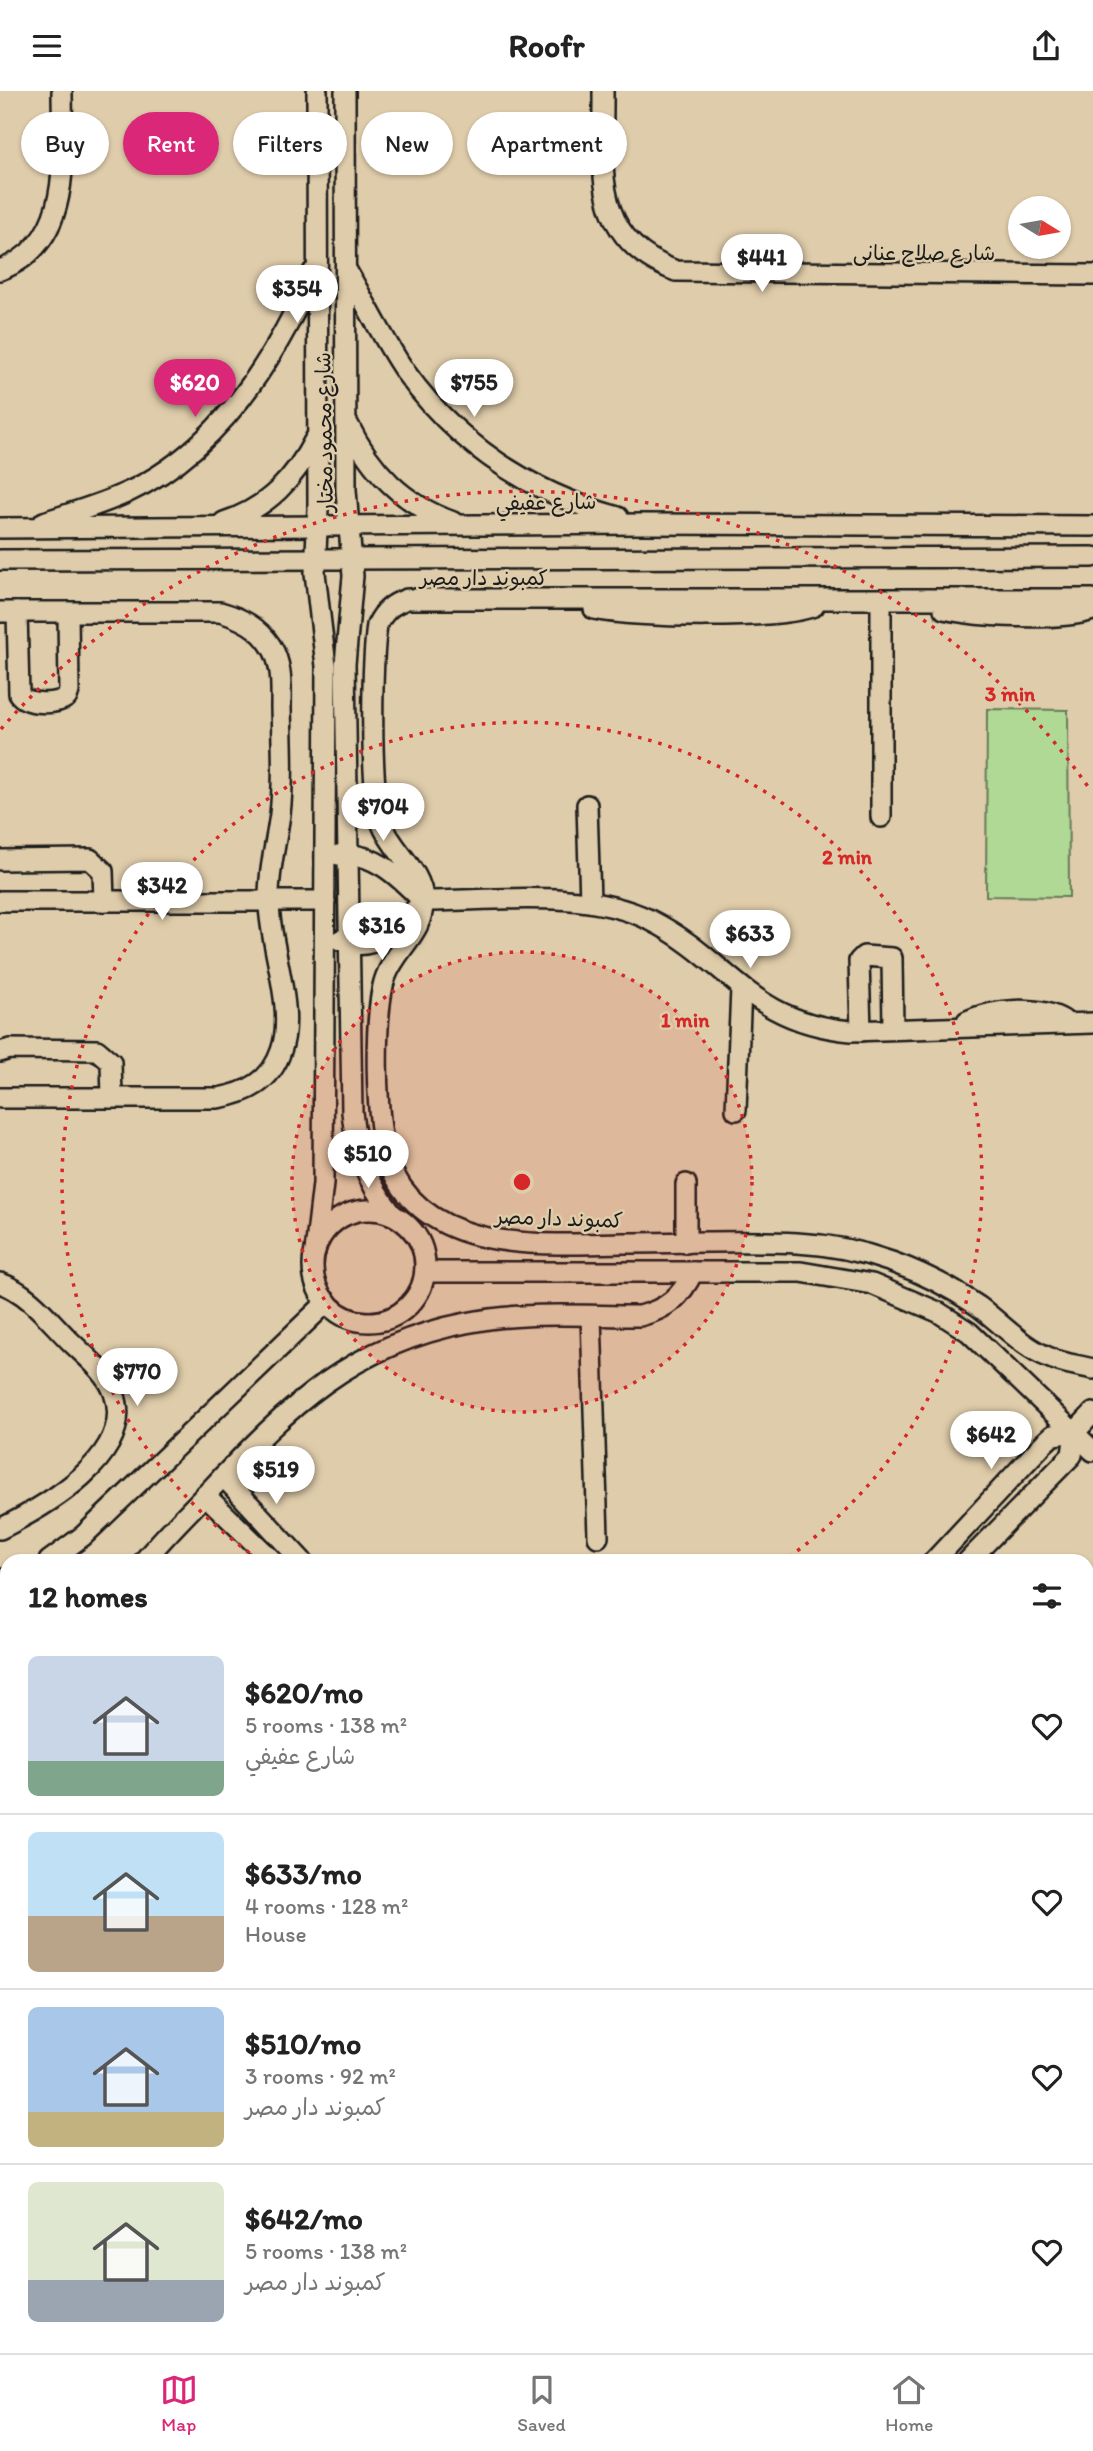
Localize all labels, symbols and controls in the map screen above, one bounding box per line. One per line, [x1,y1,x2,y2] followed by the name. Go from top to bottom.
[28,27,66,65] icon: menu
[509,27,584,65] text: Roofr
[1027,27,1065,65] icon: share
[21,112,109,175] chip: Buy
[123,112,219,175] chip: Rent
[233,112,347,175] chip: Filters
[361,112,453,175] chip: New
[467,112,627,175] chip: Apartment
[1008,196,1071,259] north arrow
[1008,196,1071,259] map controls
[721,235,803,294] pin: $441
[853,240,995,268] street label: شارع صلاح عنانى
[737,243,787,271] text: $441
[256,265,338,325] pin: $354
[272,274,322,302] text: $354
[310,352,341,514] street label: شارع محمود مختار
[154,359,236,419] pin: $620
[433,359,515,419] pin: $755
[170,368,220,396] text: $620
[450,368,498,396] text: $755
[495,489,597,522] street label: شارع عفيفي
[418,565,548,591] street label: كمبوند دار مصر
[985,681,1036,706] text: 3 min
[342,783,424,843] pin: $704
[357,792,409,820] text: $704
[822,844,873,869] text: 2 min
[121,863,203,922] pin: $342
[137,871,187,899] text: $342
[341,903,423,962] pin: $316
[358,911,406,939] text: $316
[709,911,791,970] pin: $633
[726,919,774,947] text: $633
[661,1007,710,1032] text: 1 min
[327,1131,409,1190] pin: $510
[344,1139,392,1167] text: $510
[510,1170,534,1194] centre of rings
[492,1203,624,1234] street label: كمبوند دار مصر
[96,1349,178,1408] pin: $770
[113,1357,161,1385] text: $770
[950,1411,1032,1471] pin: $642
[966,1420,1016,1448] text: $642
[235,1447,317,1506] pin: $519
[253,1455,299,1483] text: $519
[1028,1577,1066,1615] icon: filters
[28,1578,148,1615] text: 12 homes
[245,1674,363,1711] text: $620/mo
[84,1684,168,1768] icon: home
[1028,1707,1066,1745] icon: heart
[245,1711,407,1739] text: 5 rooms · 138 m²
[245,1742,355,1770] text: شارع عفيفي
[245,1855,362,1892] text: $633/mo
[84,1860,168,1944] icon: home
[1028,1883,1066,1921] icon: heart
[245,1892,408,1920] text: 4 rooms · 128 m²
[245,1920,307,1948] text: House
[245,2025,361,2062] text: $510/mo
[84,2035,168,2119] icon: home
[1028,2058,1066,2096] icon: heart
[245,2062,396,2090] text: 3 rooms · 92 m²
[245,2093,386,2121] text: كمبوند دار مصر
[245,2200,363,2237] text: $642/mo
[84,2210,168,2294] icon: home
[1028,2233,1066,2271] icon: heart
[245,2237,407,2265] text: 5 rooms · 138 m²
[245,2268,386,2296] text: كمبوند دار مصر
[160,2371,198,2436] tab: Map
[517,2371,566,2436] tab: Saved
[885,2371,933,2436] tab: Home

